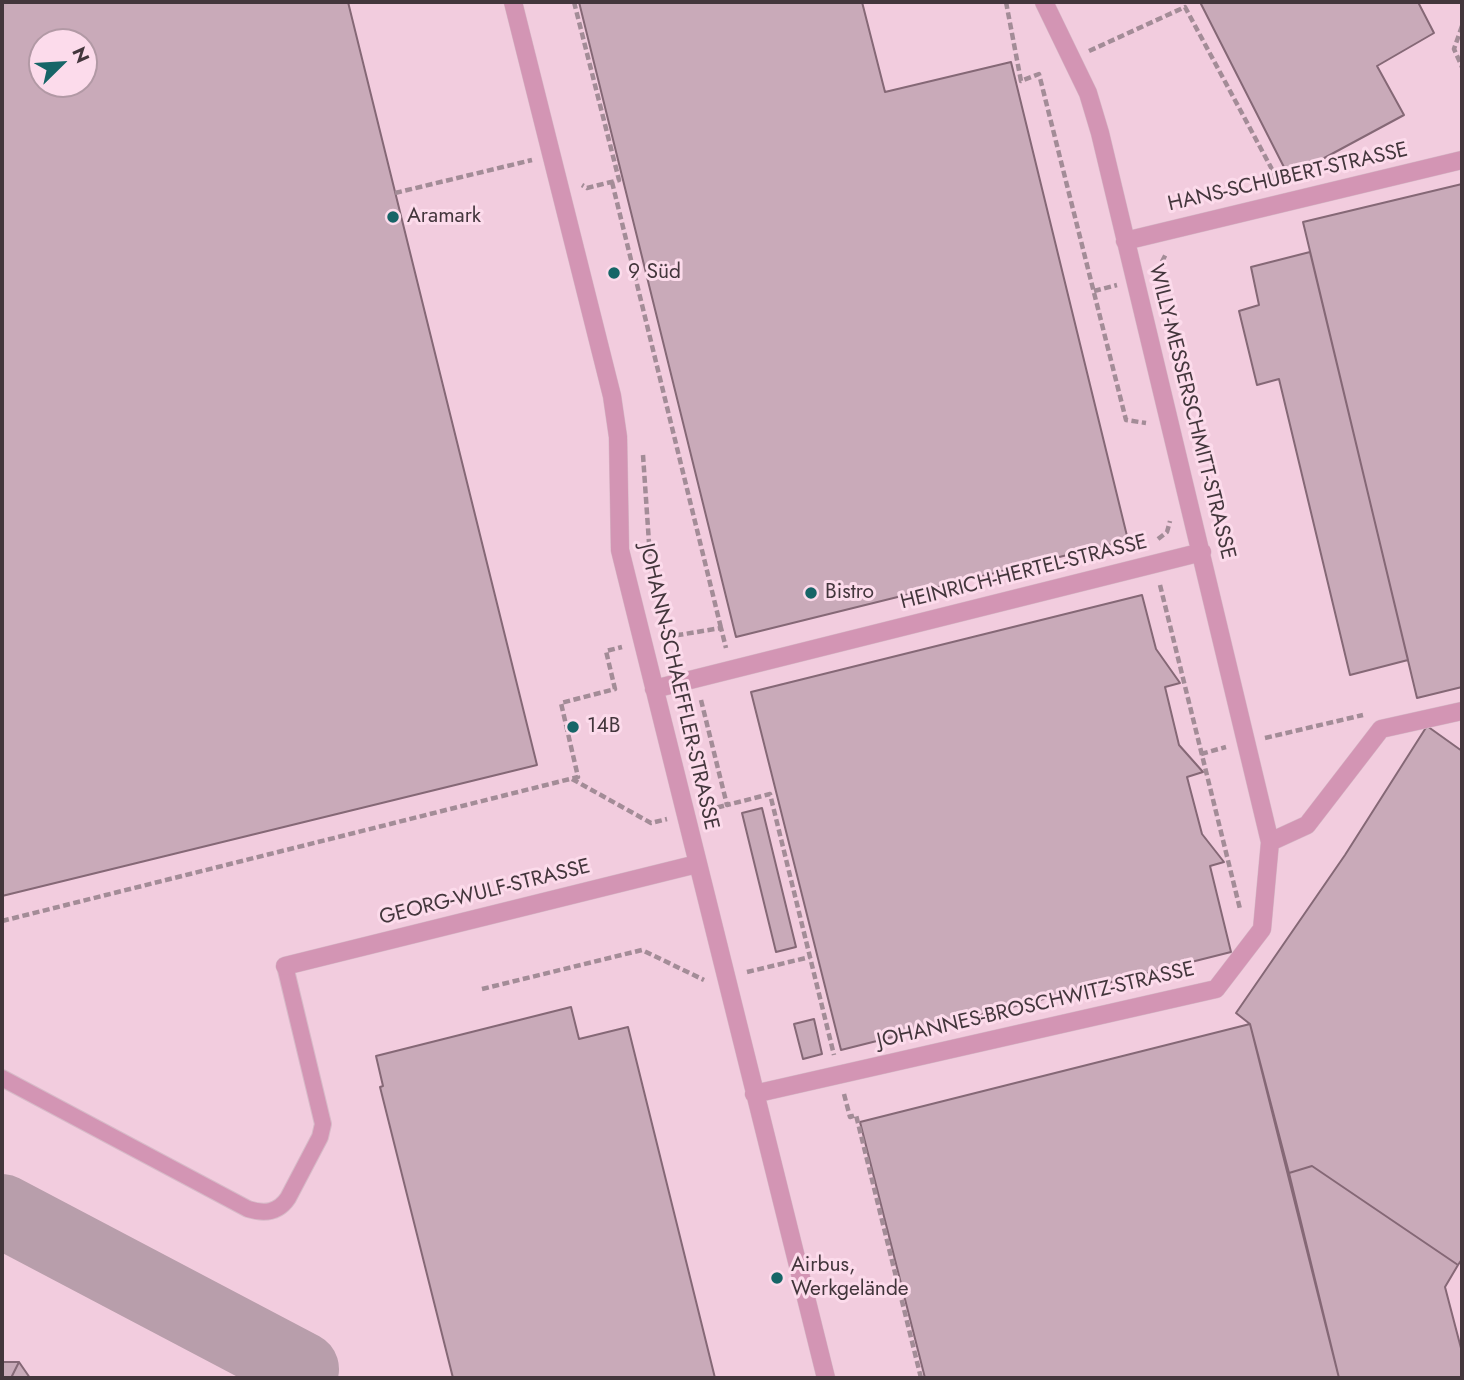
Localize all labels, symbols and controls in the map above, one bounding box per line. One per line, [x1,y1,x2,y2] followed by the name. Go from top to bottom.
[28,28,98,98] north arrow
[65,43,96,67] text: N
[1165,138,1411,218] street label: HANS-SCHUBERT-STRASSE
[407,204,481,230] place label: Aramark
[385,209,401,225] marker: Aramark
[628,260,681,286] place label: 9 Süd
[1142,262,1240,562] street label: WILLY-MESSERSCHMITT-STRASSE
[606,265,622,281] marker: 9 Süd
[898,530,1150,616] street label: HEINRICH-HERTEL-STRASSE
[633,541,723,833] street label: JOHANN-SCHAEFFLER-STRASSE
[825,580,874,606] place label: Bistro
[803,585,819,601] marker: Bistro
[587,714,620,740] place label: 14B
[565,719,581,735] marker: 14B
[377,855,593,931] street label: GEORG-WULF-STRASSE
[875,957,1197,1055] street label: JOHANNES-BROSCHWITZ-STRASSE
[791,1253,909,1303] place label: Airbus, Werkgelände
[769,1270,785,1286] marker: Airbus, Werkgelände

